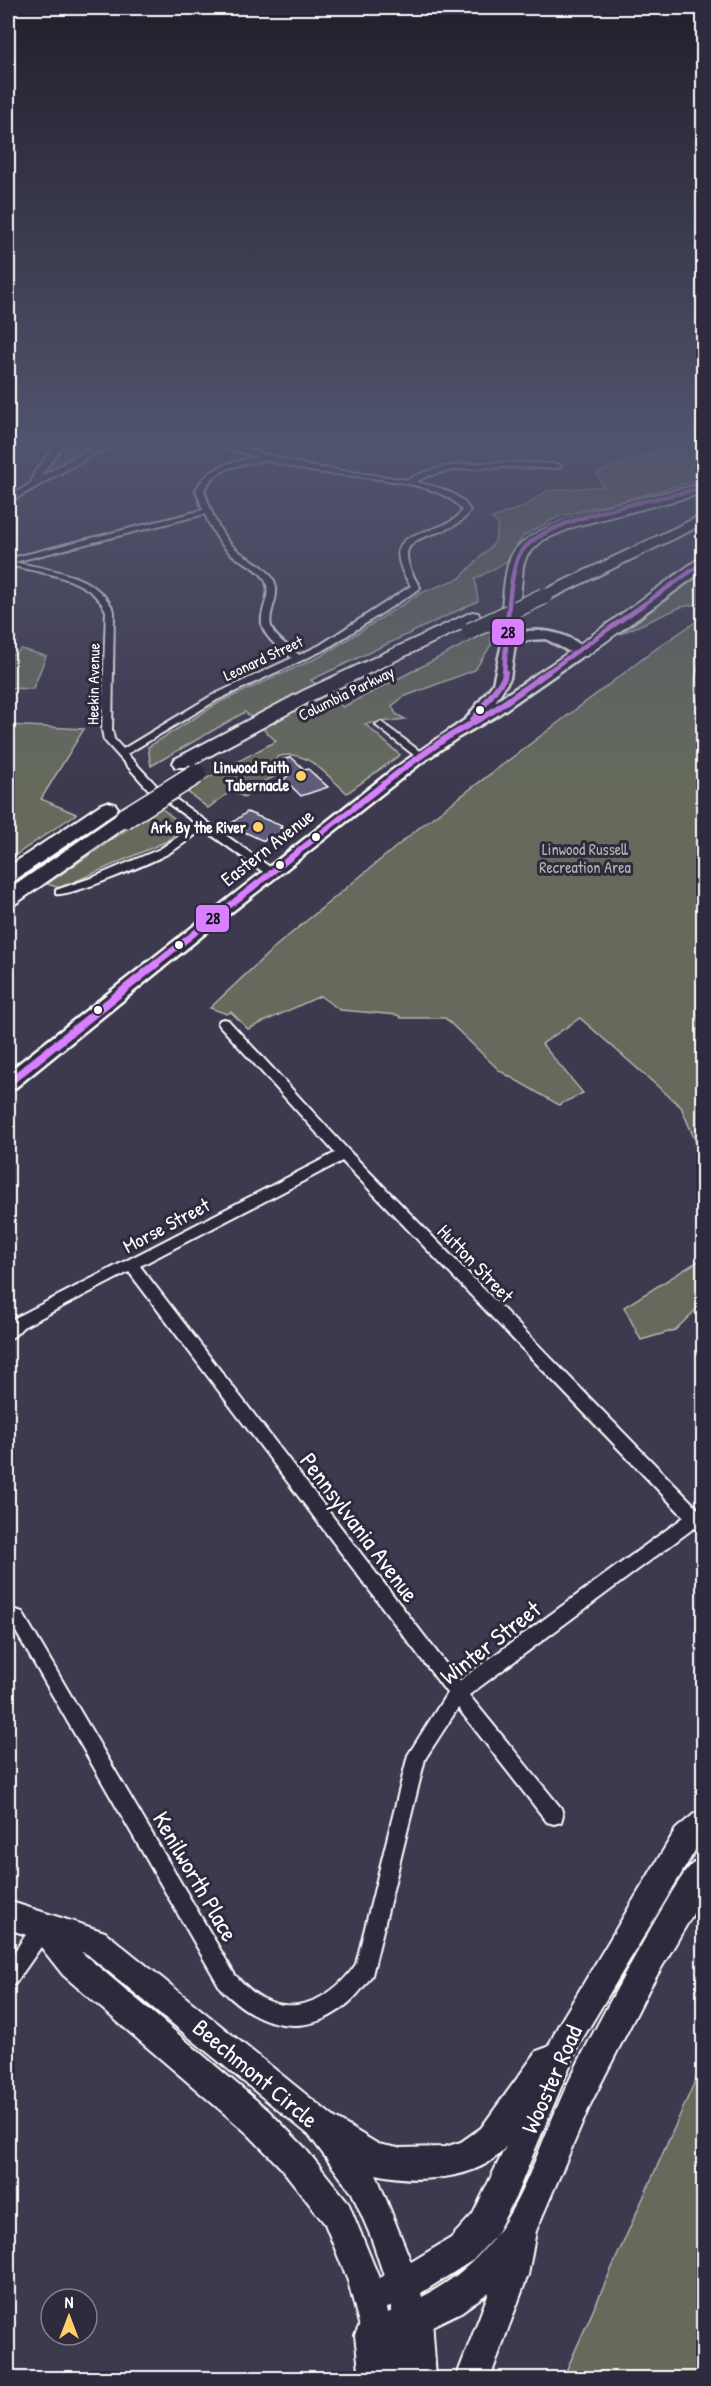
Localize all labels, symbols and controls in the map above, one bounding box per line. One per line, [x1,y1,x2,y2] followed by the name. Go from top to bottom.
[491,618,525,646] line badge: 28
[501,621,515,643] text: 28
[220,630,307,686] street label: Leonard Street
[81,642,105,725] street label: Heekin Avenue
[294,660,398,726] street label: Columbia Parkway
[474,704,486,716] unlabelled marker
[214,756,290,796] place label: Linwood Faith Tabernacle
[294,769,308,783] marker: Linwood Faith Tabernacle
[215,802,319,892] street label: Eastern Avenue
[151,816,247,839] place label: Ark By the River
[251,820,265,834] marker: Ark By the River
[310,831,322,843] unlabelled marker
[539,838,631,878] park label: Linwood Russell Recreation Area
[274,859,286,871] unlabelled marker
[195,904,230,933] line badge: 28
[206,907,220,929] text: 28
[173,939,185,951] unlabelled marker
[92,1004,104,1016] unlabelled marker
[118,1190,215,1259] street label: Morse Street
[432,1218,521,1309] street label: Hutton Street
[293,1446,427,1609] street label: Pennsylvania Avenue
[433,1592,547,1691] street label: Winter Street
[146,1805,246,1947] street label: Kenilworth Place
[187,2011,326,2135] street label: Beechmont Circle
[513,2020,589,2138] street label: Wooster Road
[39,2287,99,2347] north arrow
[65,2291,74,2313] text: N

